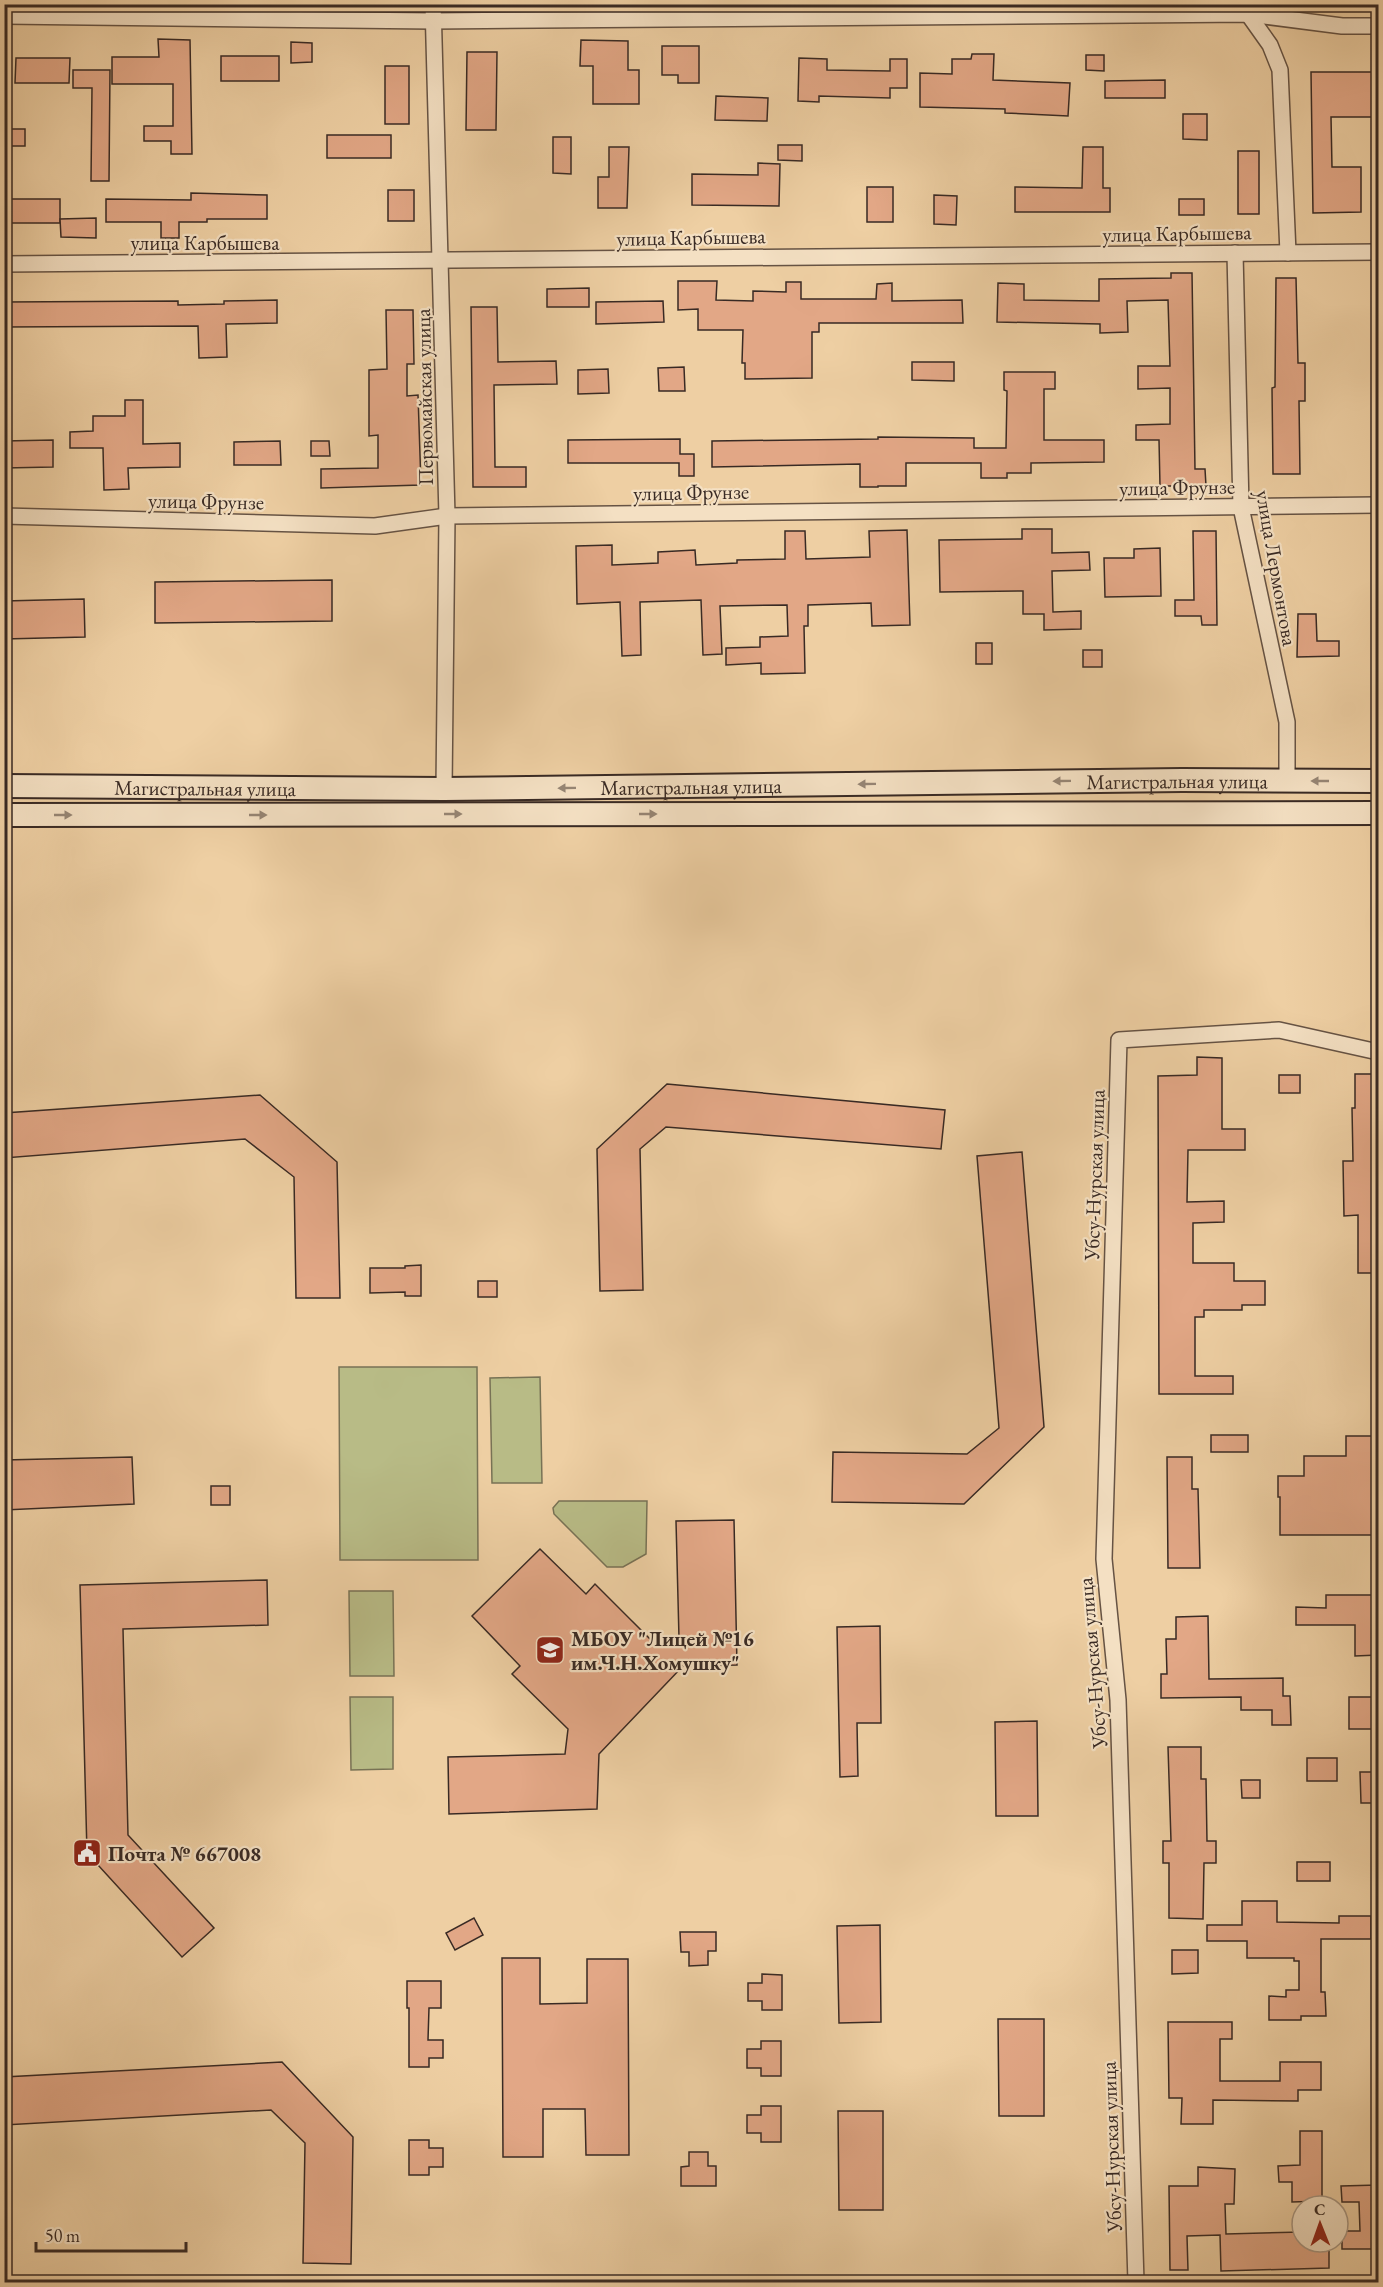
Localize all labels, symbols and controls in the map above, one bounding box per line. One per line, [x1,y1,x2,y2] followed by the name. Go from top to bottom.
[1102,218,1252,248] street label: улица Карбышева
[616,222,766,252] street label: улица Карбышева
[130,229,280,256] street label: улица Карбышева
[409,308,439,486] street label: Первомайская улица
[1119,472,1235,502] street label: улица Фрунзе
[633,477,749,507] street label: улица Фрунзе
[148,486,264,516] street label: улица Фрунзе
[1250,488,1304,649] street label: улица Лермонтова
[1086,766,1269,795] street label: Магистральная улица
[600,771,783,801] street label: Магистральная улица
[114,773,297,801] street label: Магистральная улица
[1311,776,1330,786] one-way arrow
[1053,777,1072,786] one-way arrow
[858,779,877,789] one-way arrow
[558,783,577,793] one-way arrow
[638,809,657,819] one-way arrow
[53,810,72,820] one-way arrow
[248,810,267,820] one-way arrow
[443,810,462,819] one-way arrow
[1077,1088,1111,1262] street label: Убсу-Нурская улица
[1071,1576,1113,1750] street label: Убсу-Нурская улица
[571,1625,754,1676] place label: МБОУ "Лицей №16 им.Ч.Н.Хомушку"
[534,1634,566,1666] school or university icon: МБОУ "Лицей №16 им.Ч.Н.Хомушку"
[71,1837,103,1869] public building icon: Почта № 667008
[108,1840,261,1867] place label: Почта № 667008
[1094,2060,1128,2234] street label: Убсу-Нурская улица
[1290,2194,1350,2254] north arrow
[1314,2199,1326,2220] text: С
[36,2215,186,2253] scale bar
[45,2224,80,2247] text: 50 m

